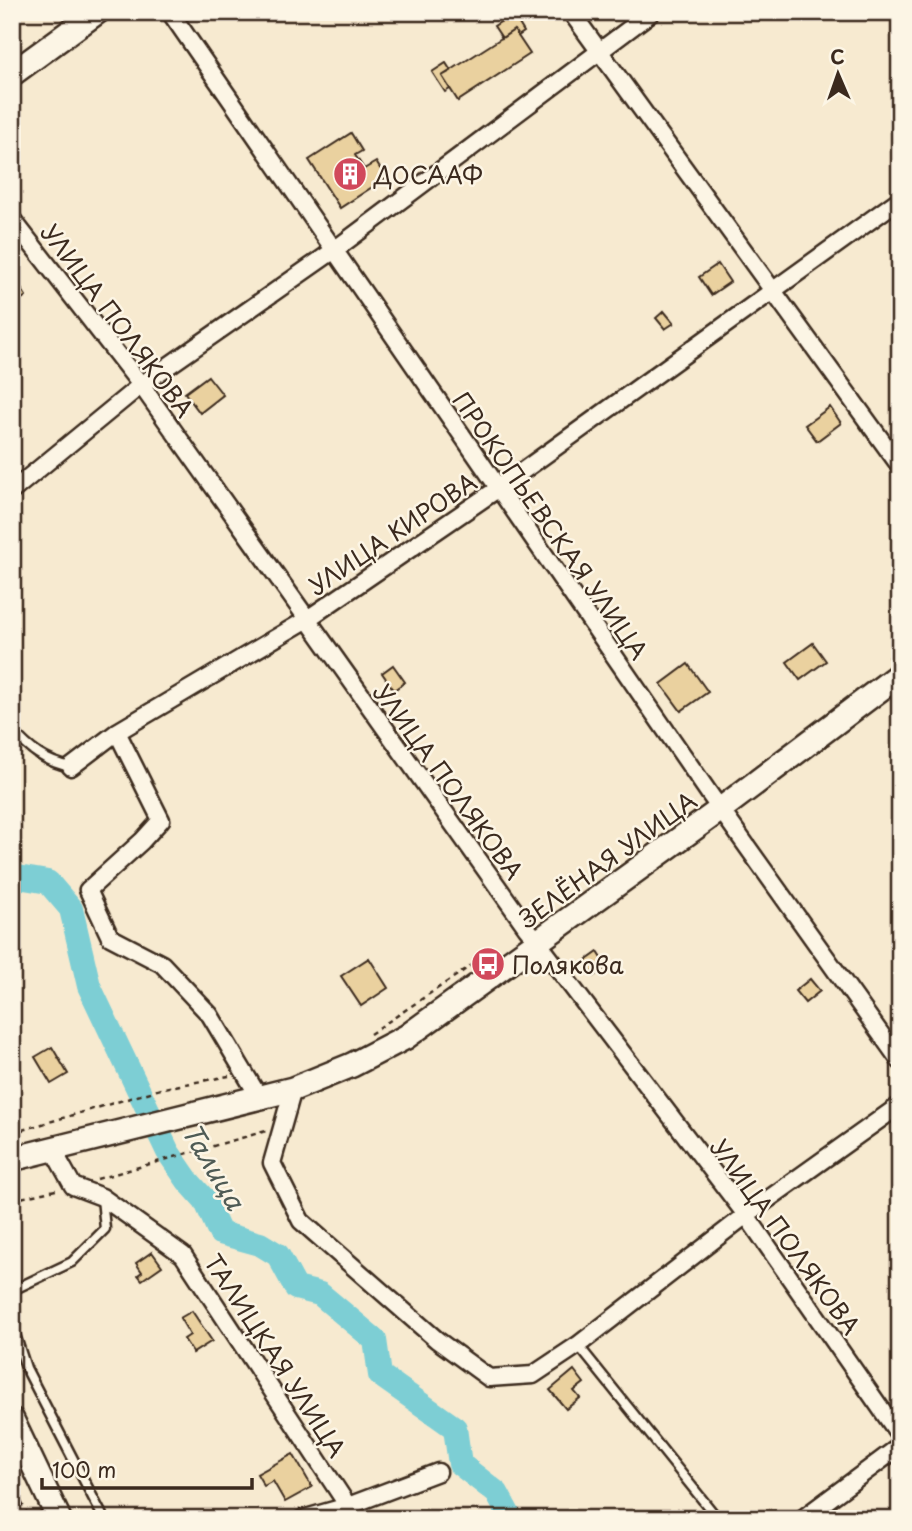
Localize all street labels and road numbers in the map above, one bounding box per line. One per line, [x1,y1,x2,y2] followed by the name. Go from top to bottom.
[33,215,203,425] street label: УЛИЦА ПОЛЯКОВА
[445,384,657,666] street label: ПРОКОПЬЕВСКАЯ УЛИЦА
[301,463,483,603] street label: УЛИЦА КИРОВА
[365,676,533,886] street label: УЛИЦА ПОЛЯКОВА
[510,782,704,936] street label: ЗЕЛЁНАЯ УЛИЦА
[702,1131,870,1341] street label: УЛИЦА ПОЛЯКОВА
[196,1246,356,1464] street label: ТАЛИЦКАЯ УЛИЦА

